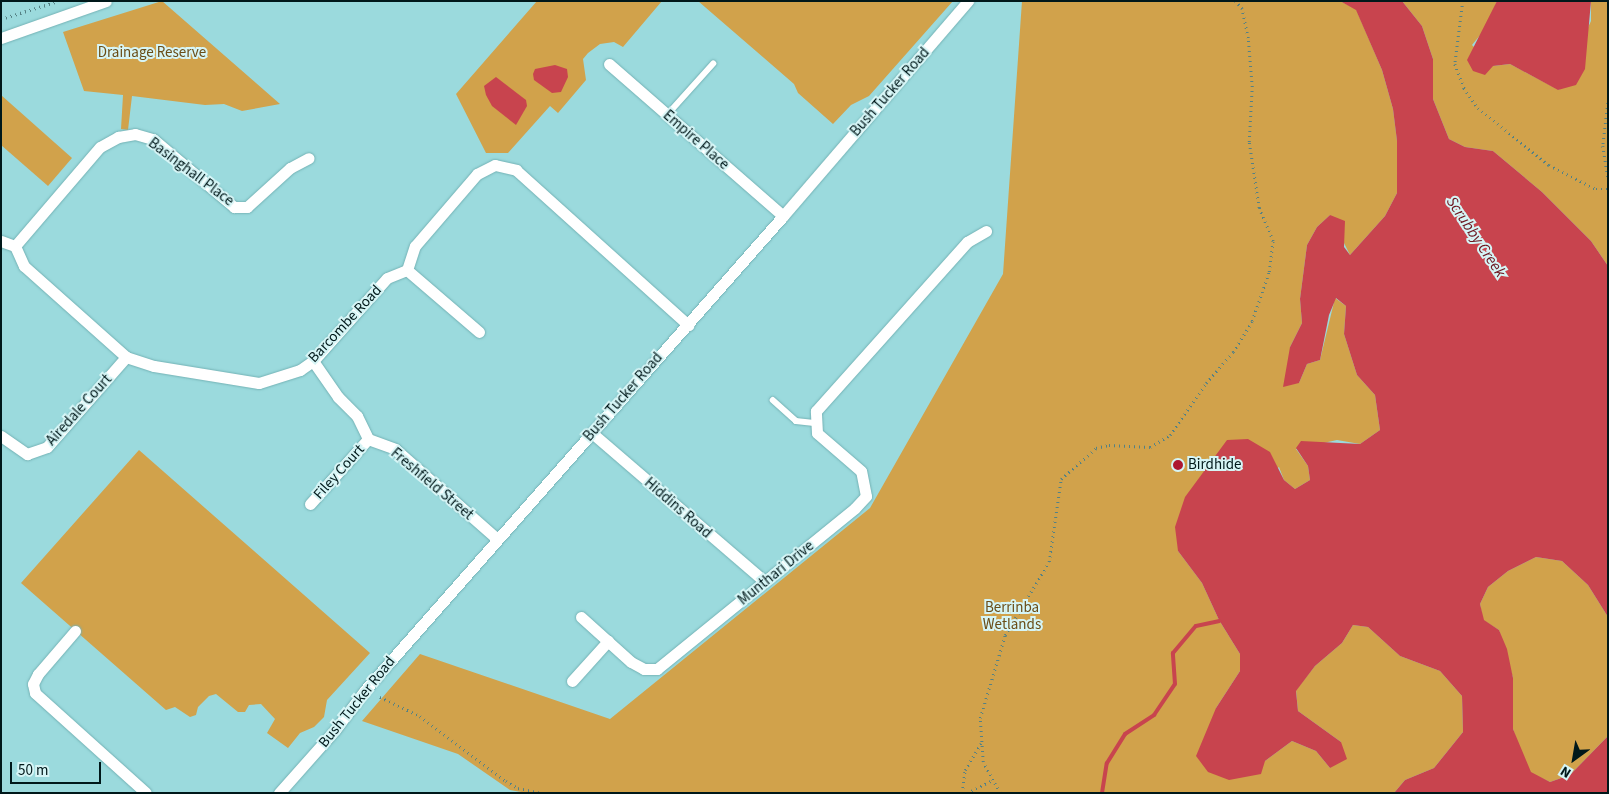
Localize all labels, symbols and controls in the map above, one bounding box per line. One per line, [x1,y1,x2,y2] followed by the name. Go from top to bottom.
[98,44,206,62] park label: Drainage Reserve
[847,44,933,140] street label: Bush Tucker Road
[659,106,733,174] street label: Empire Place
[145,134,237,210] street label: Basinghall Place
[1442,193,1510,281] water label: Scrubby Creek
[305,281,385,367] street label: Barcombe Road
[580,349,666,445] street label: Bush Tucker Road
[42,371,116,449] street label: Airedale Court
[310,441,368,503] street label: Filey Court
[387,444,477,524] street label: Freshfield Street
[1188,456,1242,474] place label: Birdhide
[1172,459,1184,471] marker: Birdhide
[641,474,715,542] street label: Hiddins Road
[734,537,818,609] street label: Munthari Drive
[983,598,1041,633] park label: Berrinba Wetlands
[315,653,399,751] street label: Bush Tucker Road
[1549,734,1599,784] north arrow
[12,752,104,784] scale bar
[18,760,48,781] text: 50 m
[1557,761,1575,783] text: N

